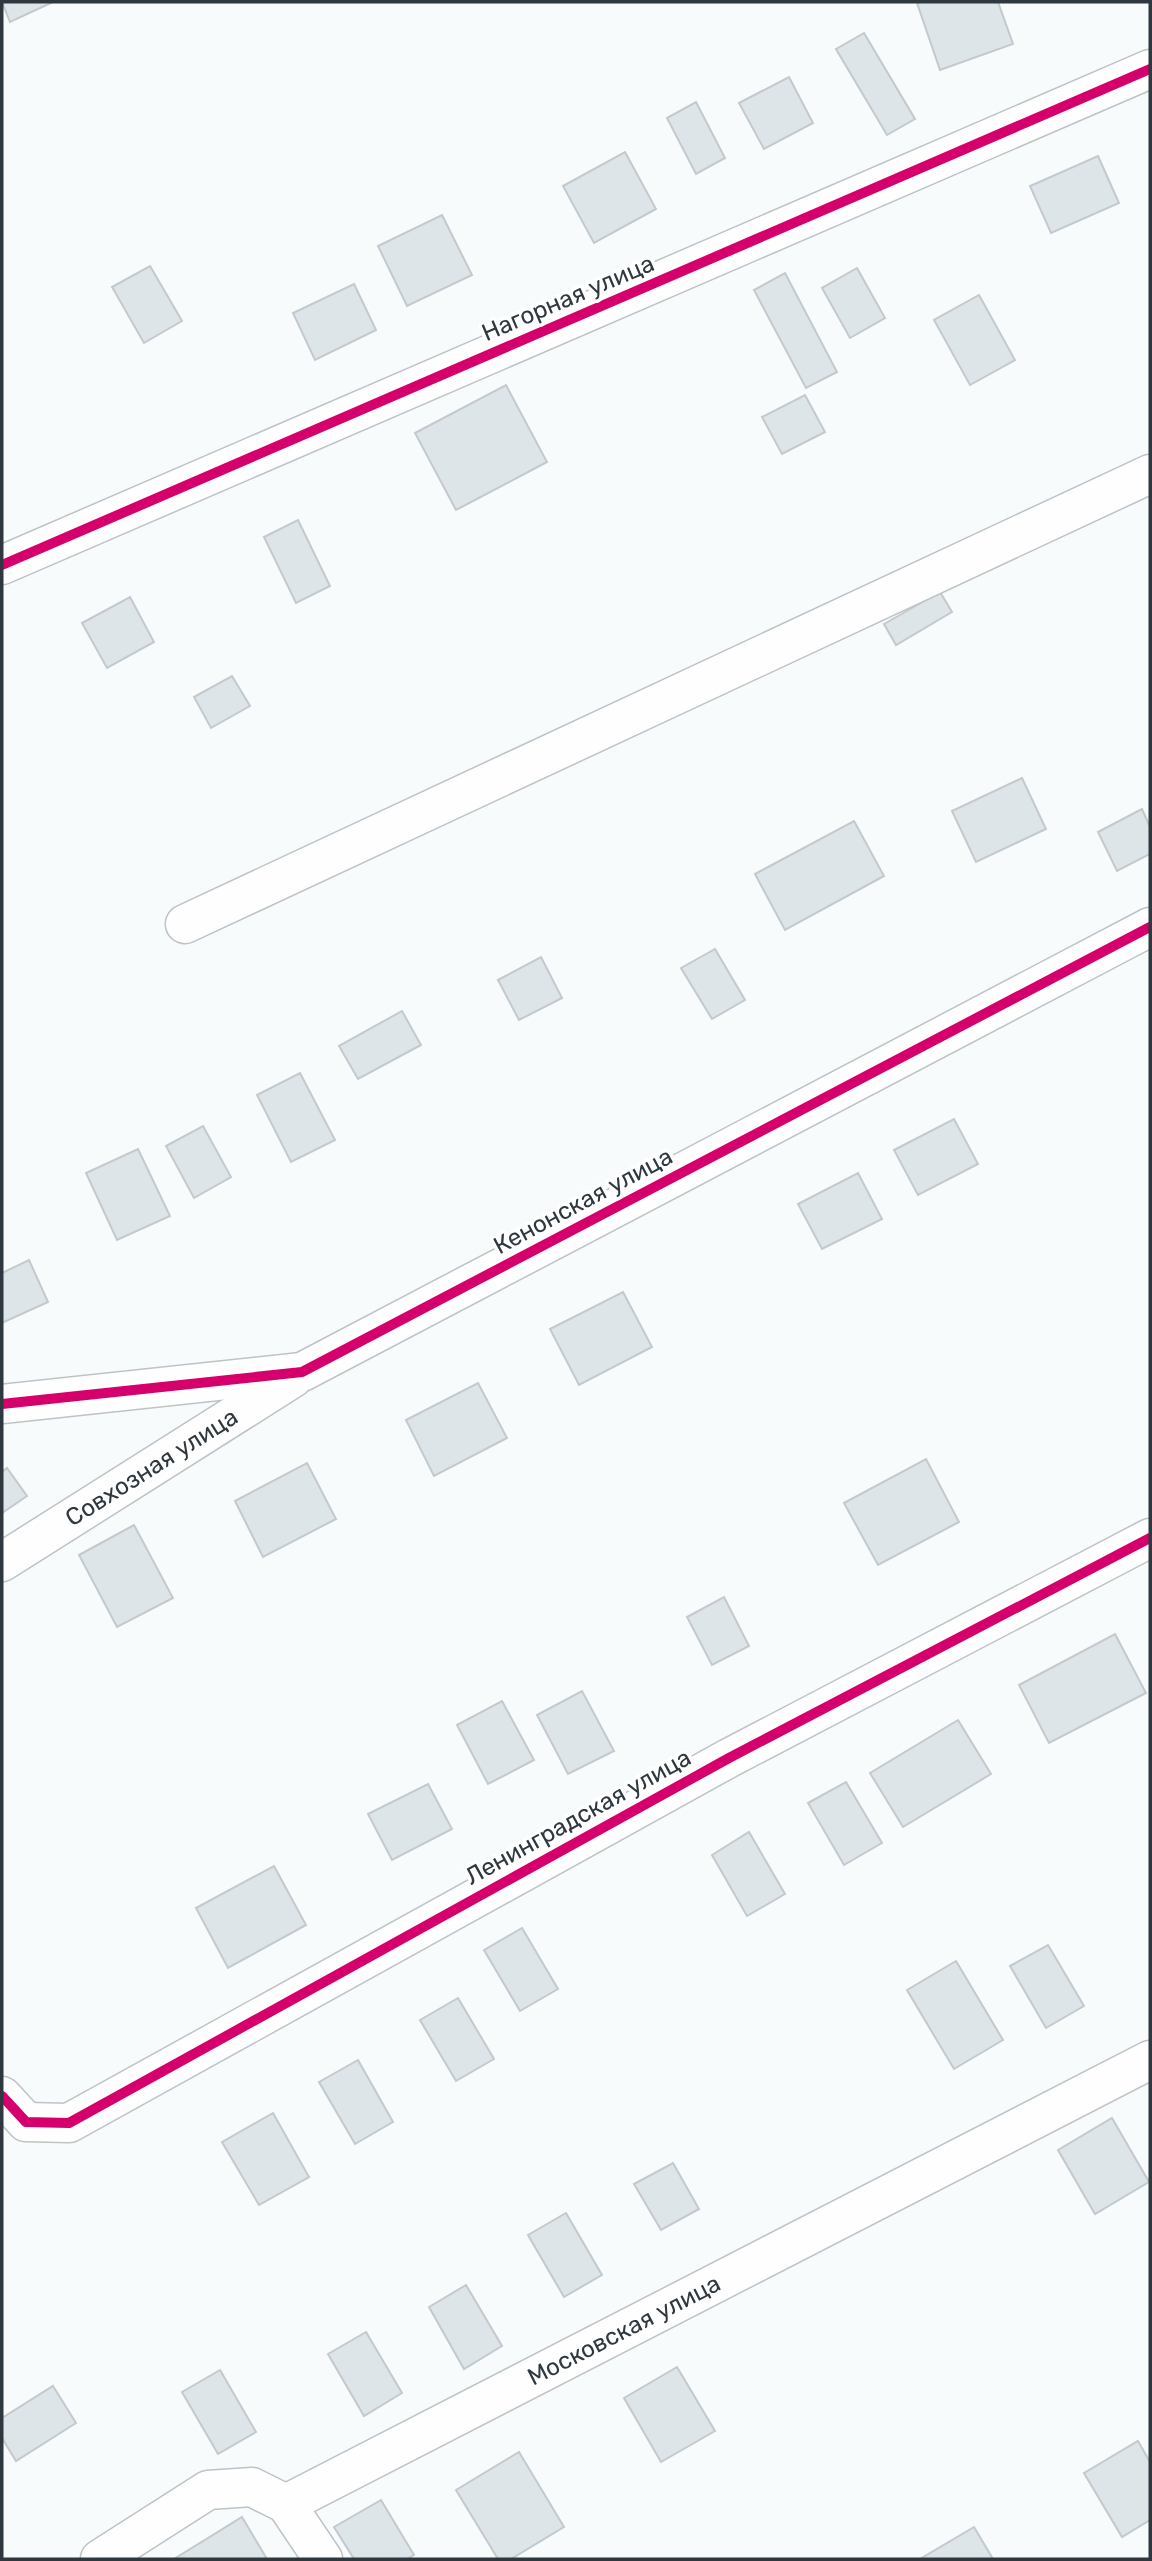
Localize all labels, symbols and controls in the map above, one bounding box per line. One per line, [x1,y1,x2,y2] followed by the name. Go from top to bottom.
[478,249,658,347] street label: Нагорная улица
[489,1142,677,1260] street label: Кенонская улица
[60,1403,243,1532] street label: Совхозная улица
[460,1743,696,1891] street label: Ленинградская улица
[523,2269,725,2391] street label: Московская улица

